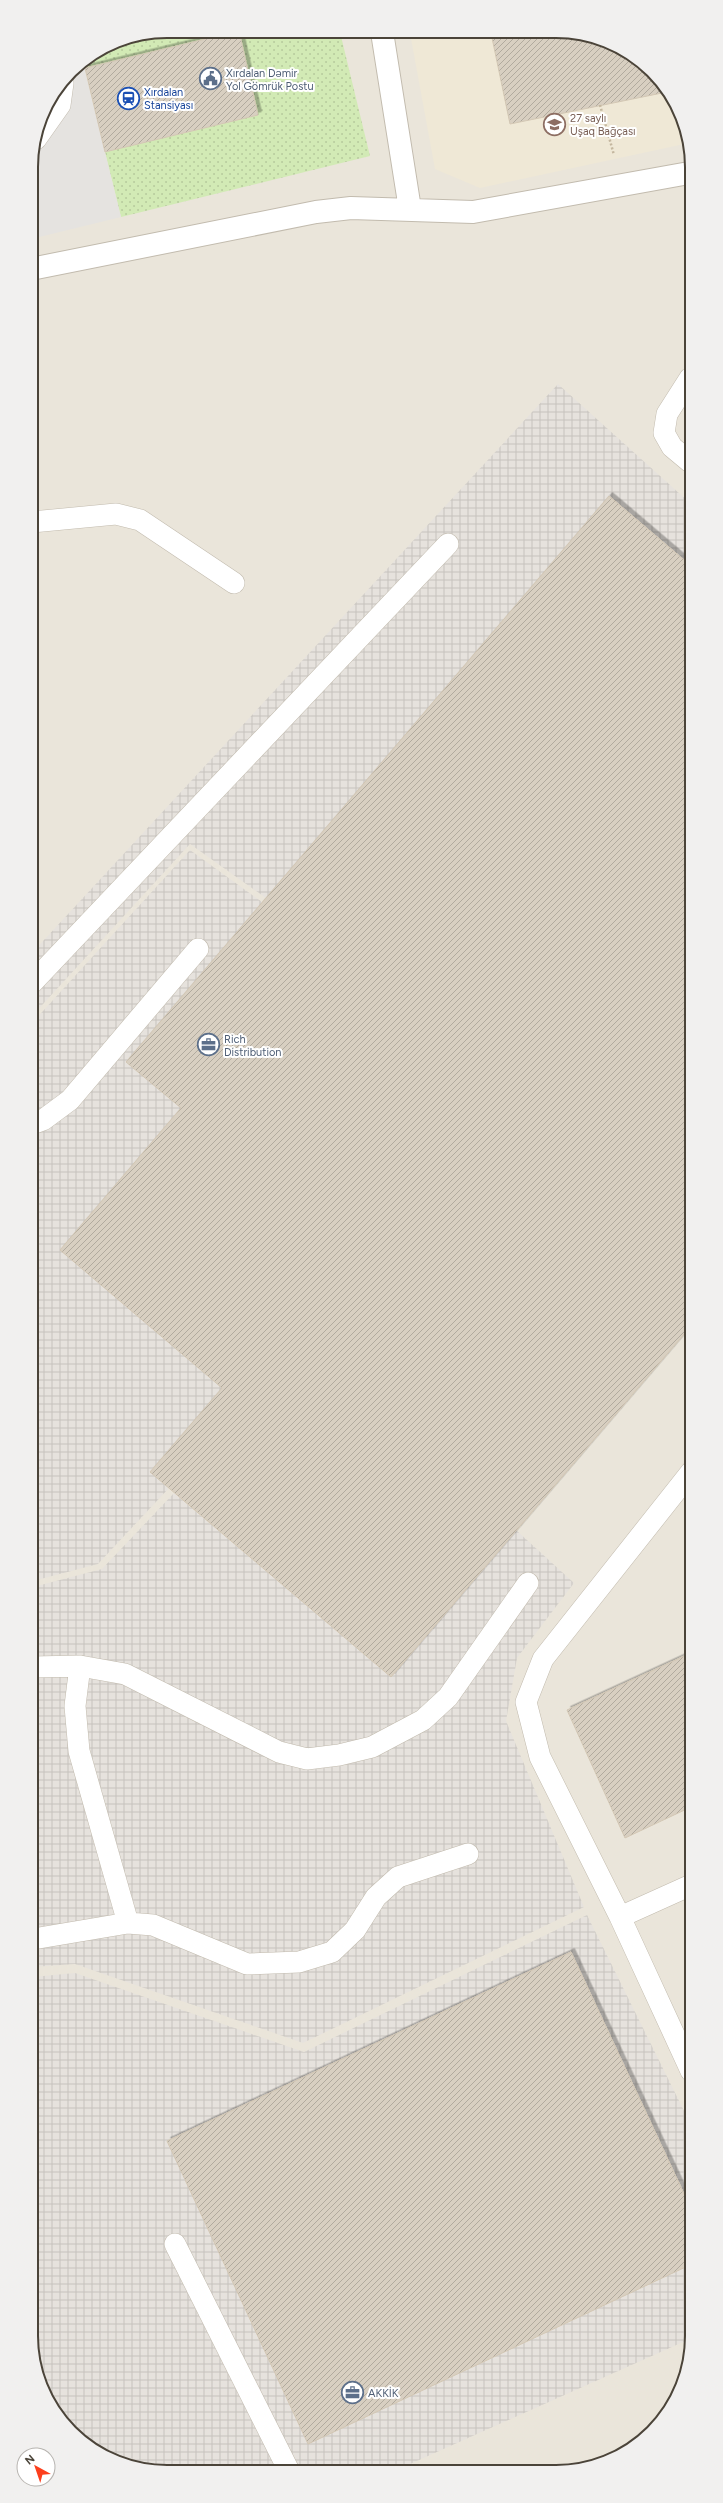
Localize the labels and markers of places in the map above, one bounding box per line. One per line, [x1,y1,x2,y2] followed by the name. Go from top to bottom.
[198,66,224,92] public building icon: Xırdalan Dəmir Yol Gömrük Postu
[226,67,314,93] place label: Xırdalan Dəmir Yol Gömrük Postu
[116,85,142,111] station icon: Xırdalan Stansiyası
[144,86,193,112] place label: Xırdalan Stansiyası
[542,111,568,137] school or university icon: 27 saylı Uşaq Bağçası
[570,112,636,138] place label: 27 saylı Uşaq Bağçası
[196,1032,222,1058] office icon: Rich Distribution
[224,1033,282,1059] place label: Rich Distribution
[339,2380,365,2406] office icon: AKKİK
[368,2387,399,2400] place label: AKKİK

